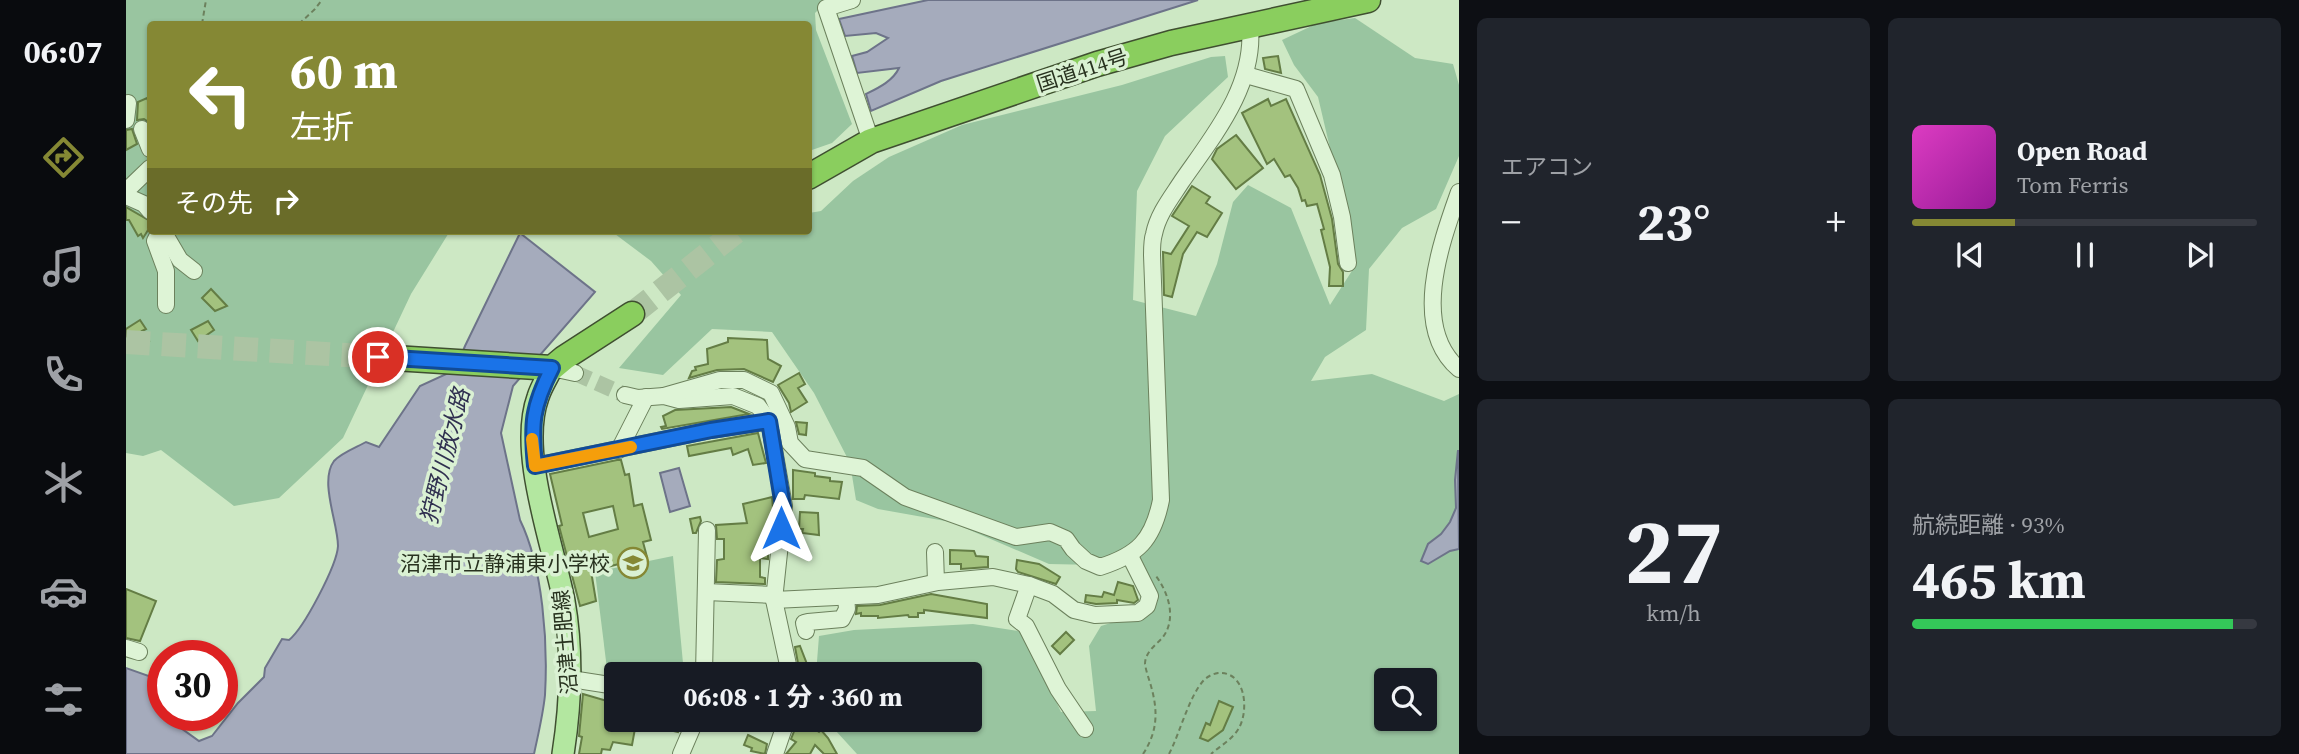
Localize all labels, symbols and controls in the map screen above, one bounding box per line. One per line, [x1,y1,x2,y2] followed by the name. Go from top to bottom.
[24,30,102,74] text: 06:07
[290,37,398,104] text: 60 m
[1033,42,1131,98] street label: 国道414号
[175,49,266,140] icon: left
[290,105,354,149] text: 左折
[39,133,88,182] icon: directions
[2017,133,2148,169] text: Open Road
[1501,151,1593,183] text: エアコン
[2017,169,2128,201] text: Tom Ferris
[267,182,305,220] icon: right
[175,185,253,221] text: その先
[1637,186,1710,257] text: 23°
[1501,196,1521,248] text: −
[1826,196,1846,248] text: +
[1951,236,1989,274] icon: previous
[2066,236,2104,274] icon: pause
[2181,236,2219,274] icon: next
[39,242,88,291] icon: music
[348,327,408,387] pin
[359,338,397,376] icon: arrive
[39,350,88,399] icon: phone
[413,383,478,527] water label: 狩野川放水路
[39,458,88,507] icon: climate
[1624,489,1723,613] text: 27
[744,491,818,565] position arrow
[1912,509,2065,541] text: 航続距離 · 93%
[1912,544,2086,615] text: 465 km
[616,546,650,580] school or university icon: 沼津市立静浦東小学校
[400,549,610,578] place label: 沼津市立静浦東小学校
[39,567,88,616] icon: car
[546,588,584,696] street label: 沼津土肥線
[1646,597,1701,629] text: km/h
[147,640,238,731] speed limit sign: 30
[1374,668,1437,731] map controls
[1374,668,1437,731] button: search
[39,675,88,724] icon: filters
[683,679,903,715] text: 06:08 · 1 分 · 360 m

